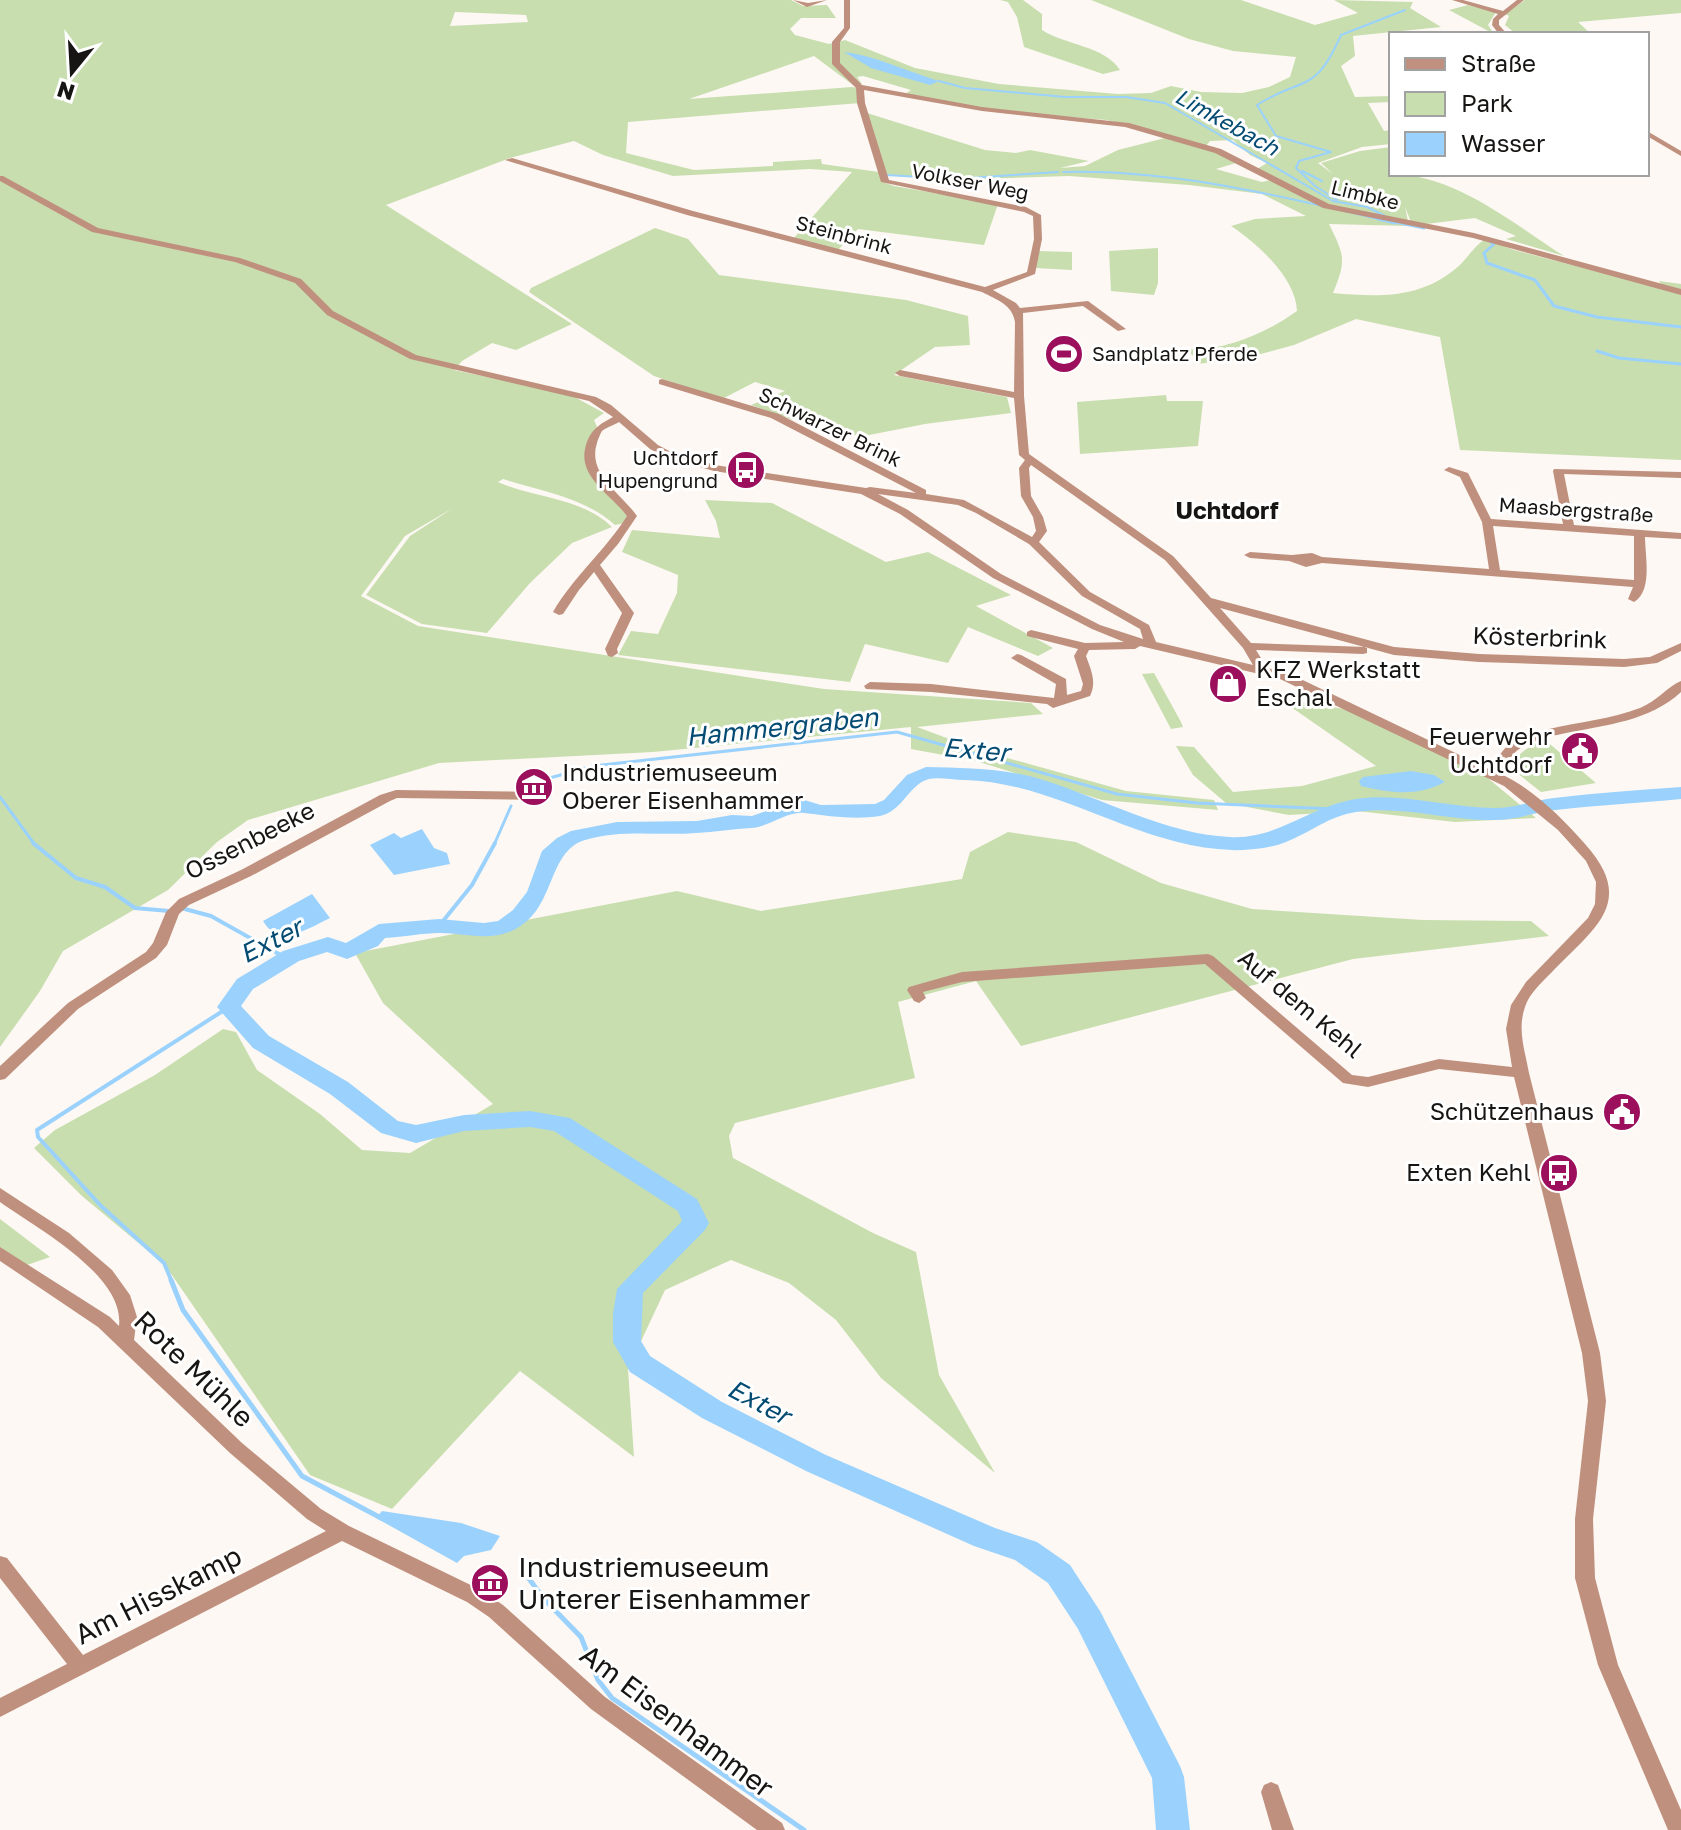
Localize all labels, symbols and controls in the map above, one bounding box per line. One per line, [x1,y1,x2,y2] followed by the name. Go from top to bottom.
[32,32,112,112] north arrow
[1389,32,1649,176] legend
[1461,48,1536,77] text: Straße
[54,76,78,107] text: N
[1171,82,1285,162] water label: Limkebach
[1461,88,1513,117] text: Park
[1461,128,1545,157] text: Wasser
[909,158,1031,204] street label: Volkser Weg
[1329,174,1402,214] street label: Limbke
[793,210,895,258] street label: Steinbrink
[1043,333,1085,375] sports icon: Sandplatz Pferde
[1092,341,1258,365] place label: Sandplatz Pferde
[755,381,906,471] street label: Schwarzer Brink
[598,445,718,492] place label: Uchtdorf Hupengrund
[725,449,767,491] bus stop icon: Uchtdorf Hupengrund
[1498,492,1654,526] street label: Maasbergstraße
[1175,495,1279,524] district label: Uchtdorf
[1472,620,1608,653] street label: Kösterbrink
[1256,654,1421,711] place label: KFZ Werkstatt Eschal
[1207,663,1249,705] shop icon: KFZ Werkstatt Eschal
[684,701,881,752] water label: Hammergraben
[1429,721,1552,778] place label: Feuerwehr Uchtdorf
[1559,730,1601,772] public building icon: Feuerwehr Uchtdorf
[942,731,1014,768] water label: Exter
[562,757,803,814] place label: Industriemuseeum Oberer Eisenhammer
[513,766,555,808] museum icon: Industriemuseeum Oberer Eisenhammer
[180,795,319,885] street label: Ossenbeeke
[234,910,311,969] water label: Exter
[1233,942,1369,1063] street label: Auf dem Kehl
[1601,1091,1643,1133] public building icon: Schützenhaus
[1430,1096,1594,1125] place label: Schützenhaus
[1538,1152,1580,1194] bus stop icon: Exten Kehl
[1406,1157,1531,1186] place label: Exten Kehl
[128,1304,261,1434] street label: Rote Mühle
[723,1372,799,1433] water label: Exter
[69,1538,247,1651] street label: Am Hisskamp
[518,1550,810,1615] place label: Industriemuseeum Unterer Eisenhammer
[469,1562,511,1604] museum icon: Industriemuseeum Unterer Eisenhammer
[574,1637,780,1804] street label: Am Eisenhammer

